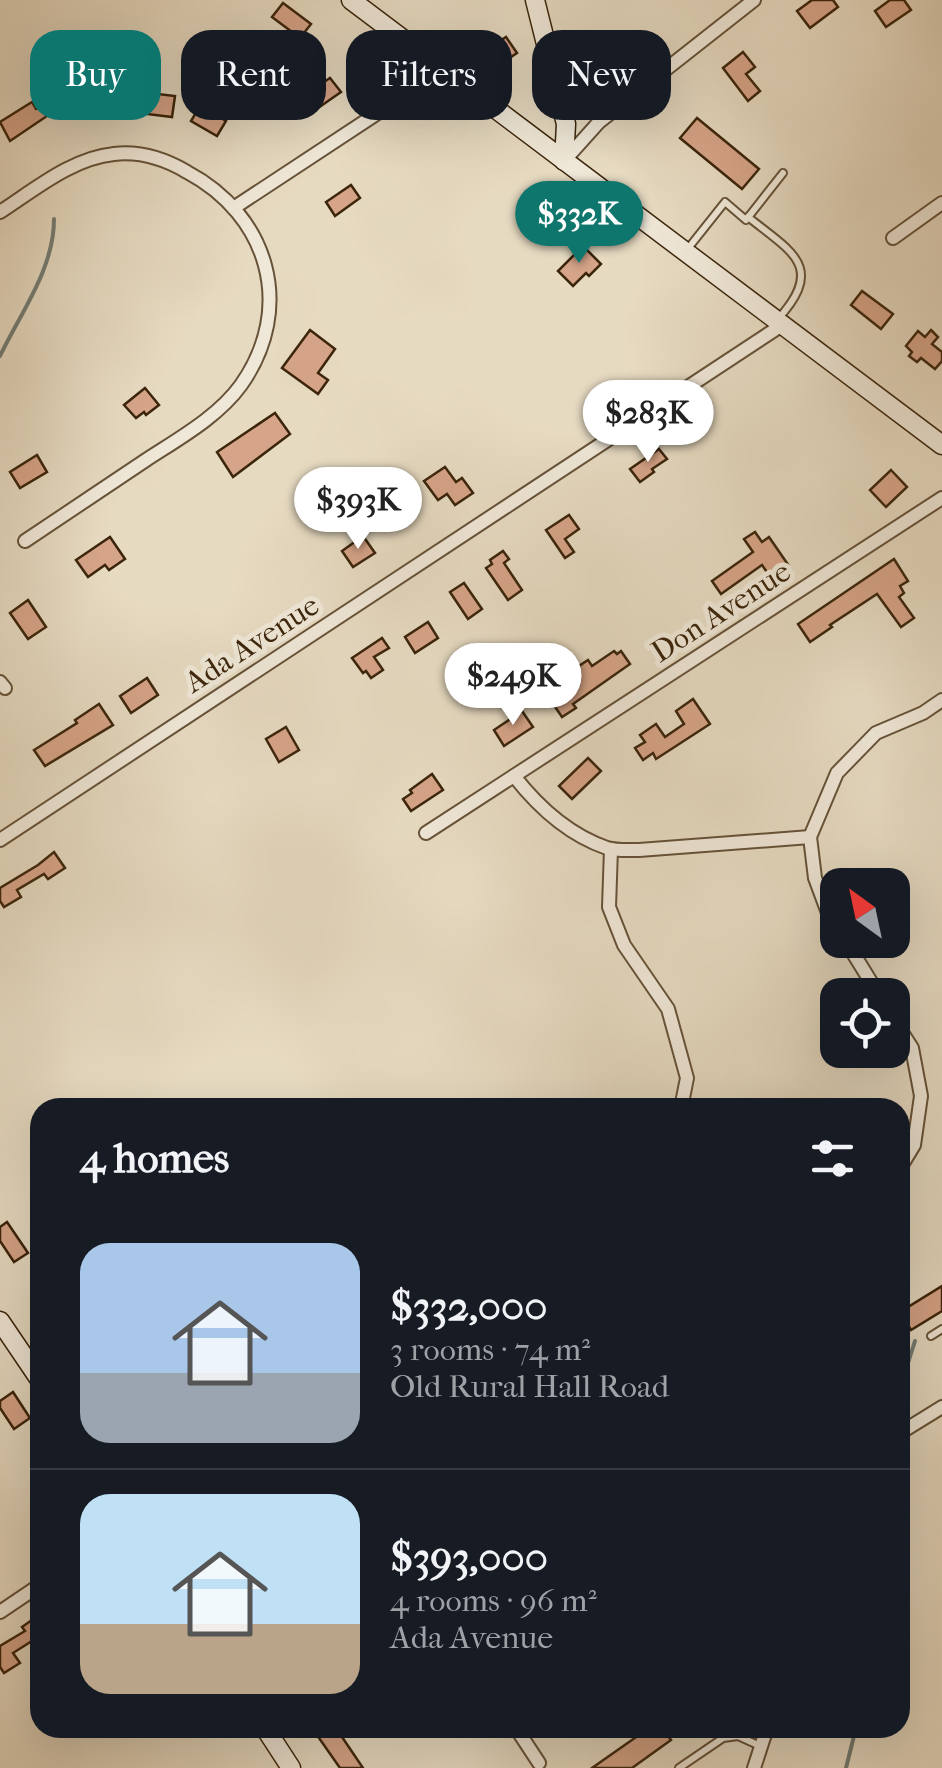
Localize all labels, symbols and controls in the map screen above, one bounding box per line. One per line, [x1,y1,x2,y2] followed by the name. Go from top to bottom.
[30,30,161,120] chip: Buy
[181,30,326,120] chip: Rent
[346,30,512,120] chip: Filters
[532,30,671,120] chip: New
[509,181,649,266] pin: $332K
[537,195,621,232] text: $332K
[578,380,718,465] pin: $283K
[605,394,691,431] text: $283K
[288,467,428,552] pin: $393K
[316,481,400,518] text: $393K
[645,554,797,670] street label: Don Avenue
[178,588,326,701] street label: Ada Avenue
[443,643,583,728] pin: $249K
[467,657,560,694] text: $249K
[820,868,910,958] north arrow
[820,868,910,1068] map controls
[820,978,910,1068] button: locate
[805,1131,860,1186] icon: filters
[80,1134,229,1183] text: 4 homes
[390,1282,547,1331] text: $332,000
[160,1283,280,1403] icon: home
[390,1331,590,1368] text: 3 rooms · 74 m²
[390,1368,669,1405] text: Old Rural Hall Road
[390,1533,548,1582] text: $393,000
[160,1534,280,1654] icon: home
[390,1582,597,1619] text: 4 rooms · 96 m²
[390,1619,553,1656] text: Ada Avenue

